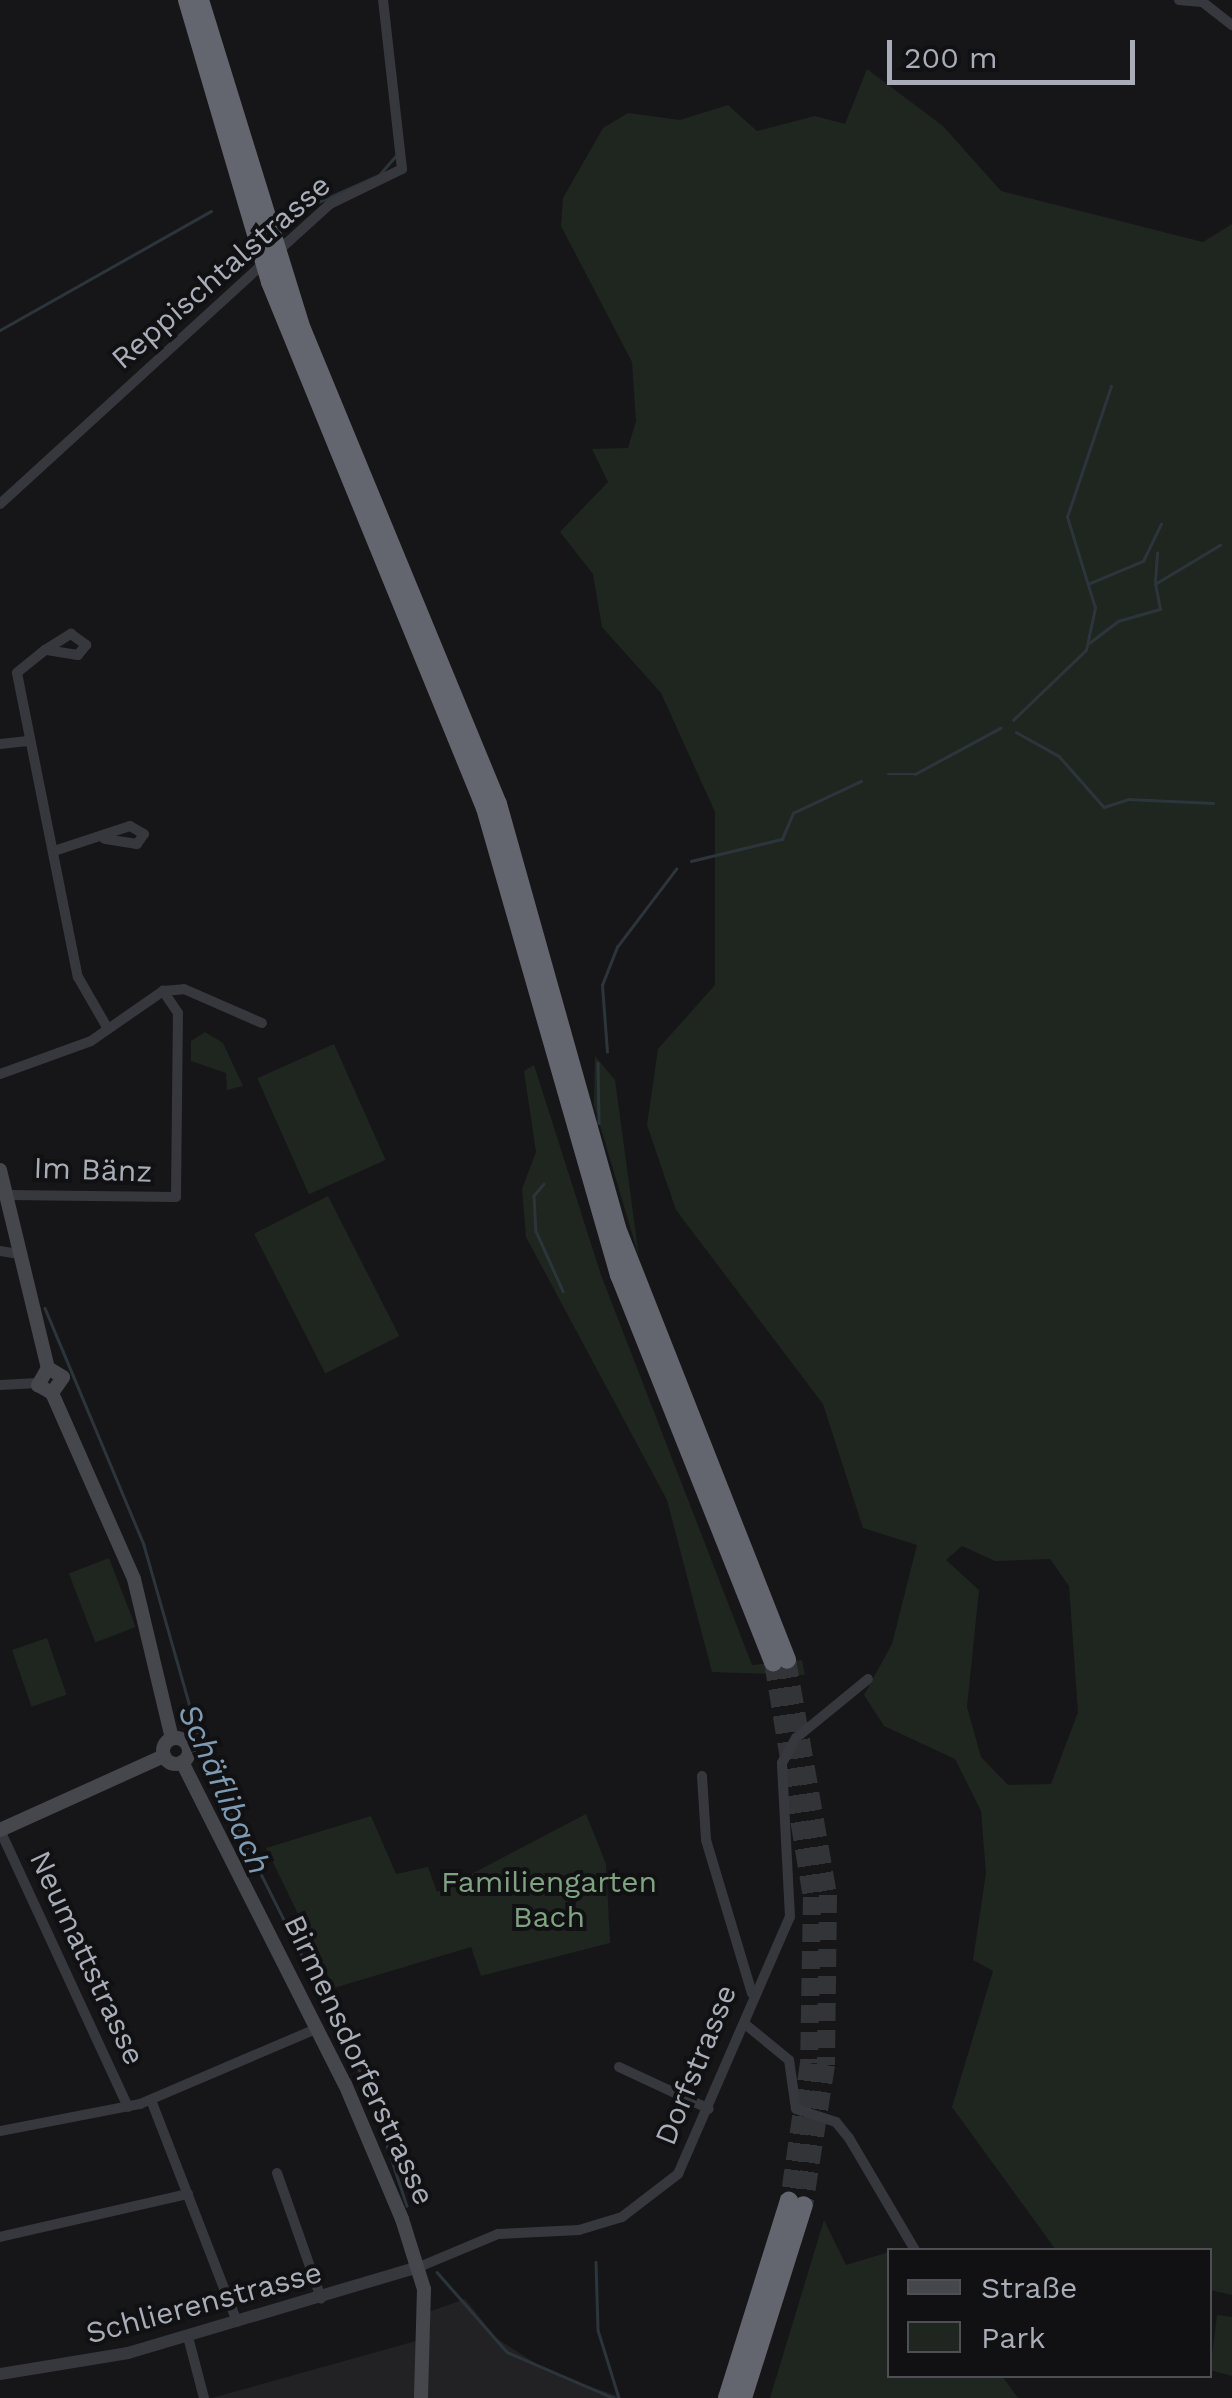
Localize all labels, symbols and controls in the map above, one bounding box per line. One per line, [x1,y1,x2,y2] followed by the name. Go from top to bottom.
[892,20,1140,82] scale bar
[904,40,998,75] text: 200 m
[104,167,338,377] street label: Reppischtalstrasse
[33,1150,153,1190] street label: Im Bänz
[169,1698,279,1880] water label: Schäflibach
[22,1845,152,2071] street label: Neumattstrasse
[441,1864,657,1934] park label: Familiengarten Bach
[276,1909,442,2211] street label: Birmensdorferstrasse
[648,1980,744,2150] street label: Dorfstrasse
[887,2248,1212,2378] legend
[82,2254,326,2352] street label: Schlierenstrasse
[981,2270,1077,2305] text: Straße
[981,2320,1046,2355] text: Park

